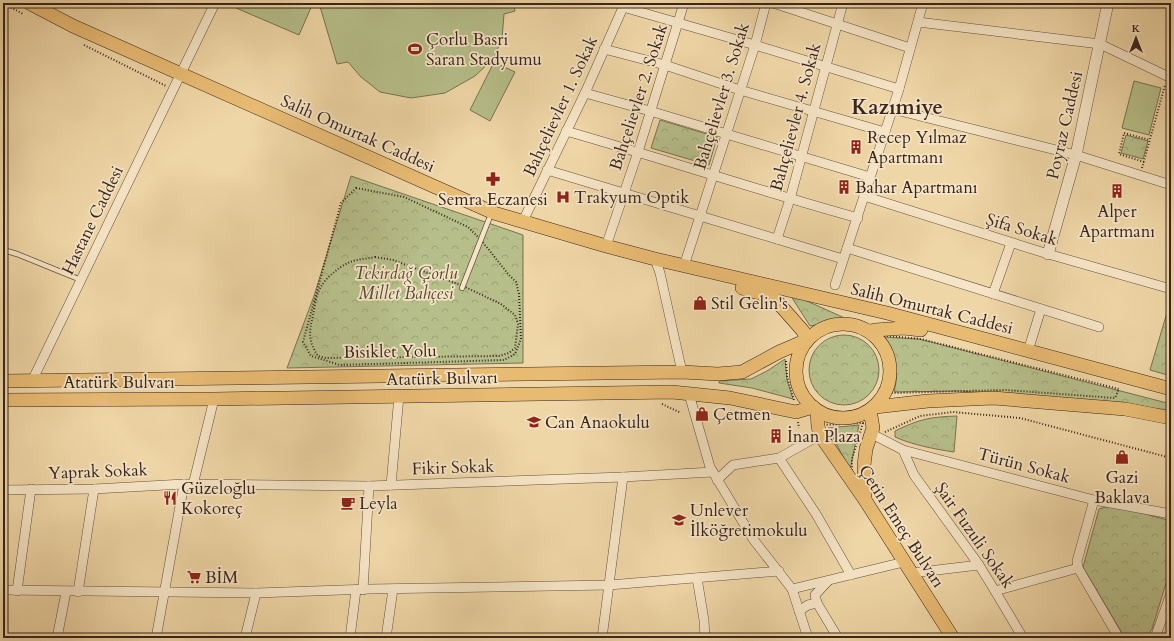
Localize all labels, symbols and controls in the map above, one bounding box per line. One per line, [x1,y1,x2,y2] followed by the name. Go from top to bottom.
[1116,18,1156,58] north arrow
[688,19,755,173] street label: Bahçelievler 3. Sokak
[604,20,673,173] street label: Bahçelievler 2. Sokak
[1132,21,1141,36] text: K
[426,28,542,71] place label: Çorlu Basri Saran Stadyumu
[518,31,604,180] street label: Bahçelievler 1. Sokak
[765,39,827,194] street label: Bahçelievler 4. Sokak
[407,41,423,57] sports icon: Çorlu Basri Saran Stadyumu
[1041,68,1088,182] street label: Poyraz Caddesi
[277,89,439,178] street label: Salih Omurtak Caddesi
[851,93,943,122] district label: Kazımiye
[867,126,967,169] place label: Recep Yılmaz Apartmanı
[848,139,864,155] building icon: Recep Yılmaz Apartmanı
[56,162,129,279] street label: Hastane Caddesi
[485,171,501,187] pharmacy icon: Semra Eczanesi
[855,176,978,199] place label: Bahar Apartmanı
[836,179,852,195] building icon: Bahar Apartmanı
[1109,183,1125,199] building icon: Alper Apartmanı
[574,186,690,209] place label: Trakyum Optik
[438,188,548,211] place label: Semra Eczanesi
[555,189,571,205] hospital icon: Trakyum Optik
[1079,200,1155,243] place label: Alper Apartmanı
[983,208,1061,252] street label: Şifa Sokak
[354,262,458,305] park label: Tekirdağ Çorlu Millet Bahçesi
[848,277,1016,340] street label: Salih Omurtak Caddesi
[711,292,788,315] place label: Stil Gelin's
[692,295,708,311] shop icon: Stil Gelin's
[343,339,437,364] street label: Bisiklet Yolu
[386,366,498,391] street label: Atatürk Bulvarı
[63,371,175,394] street label: Atatürk Bulvarı
[713,403,771,426] place label: Çetmen
[694,406,710,422] shop icon: Çetmen
[545,411,650,434] place label: Can Anaokulu
[526,414,542,430] school or university icon: Can Anaokulu
[787,425,861,448] place label: İnan Plaza
[768,428,784,444] building icon: İnan Plaza
[975,442,1073,489] street label: Türün Sokak
[1114,449,1130,465] shop icon: Gazi Baklava
[411,455,495,480] street label: Fikir Sokak
[48,458,149,485] street label: Yaprak Sokak
[853,460,950,592] street label: Çetin Emeç Bulvarı
[1094,466,1150,509] place label: Gazi Baklava
[181,477,256,520] place label: Güzeloğlu Kokoreç
[930,478,1020,594] street label: Şair Fuzuli Sokak
[162,490,178,506] restaurant icon: Güzeloğlu Kokoreç
[359,492,398,515] place label: Leyla
[340,495,356,511] cafe icon: Leyla
[690,499,808,542] place label: Unlever İlköğretimokulu
[671,512,687,528] school or university icon: Unlever İlköğretimokulu
[205,566,238,589] place label: BİM
[186,569,202,585] supermarket icon: BİM

